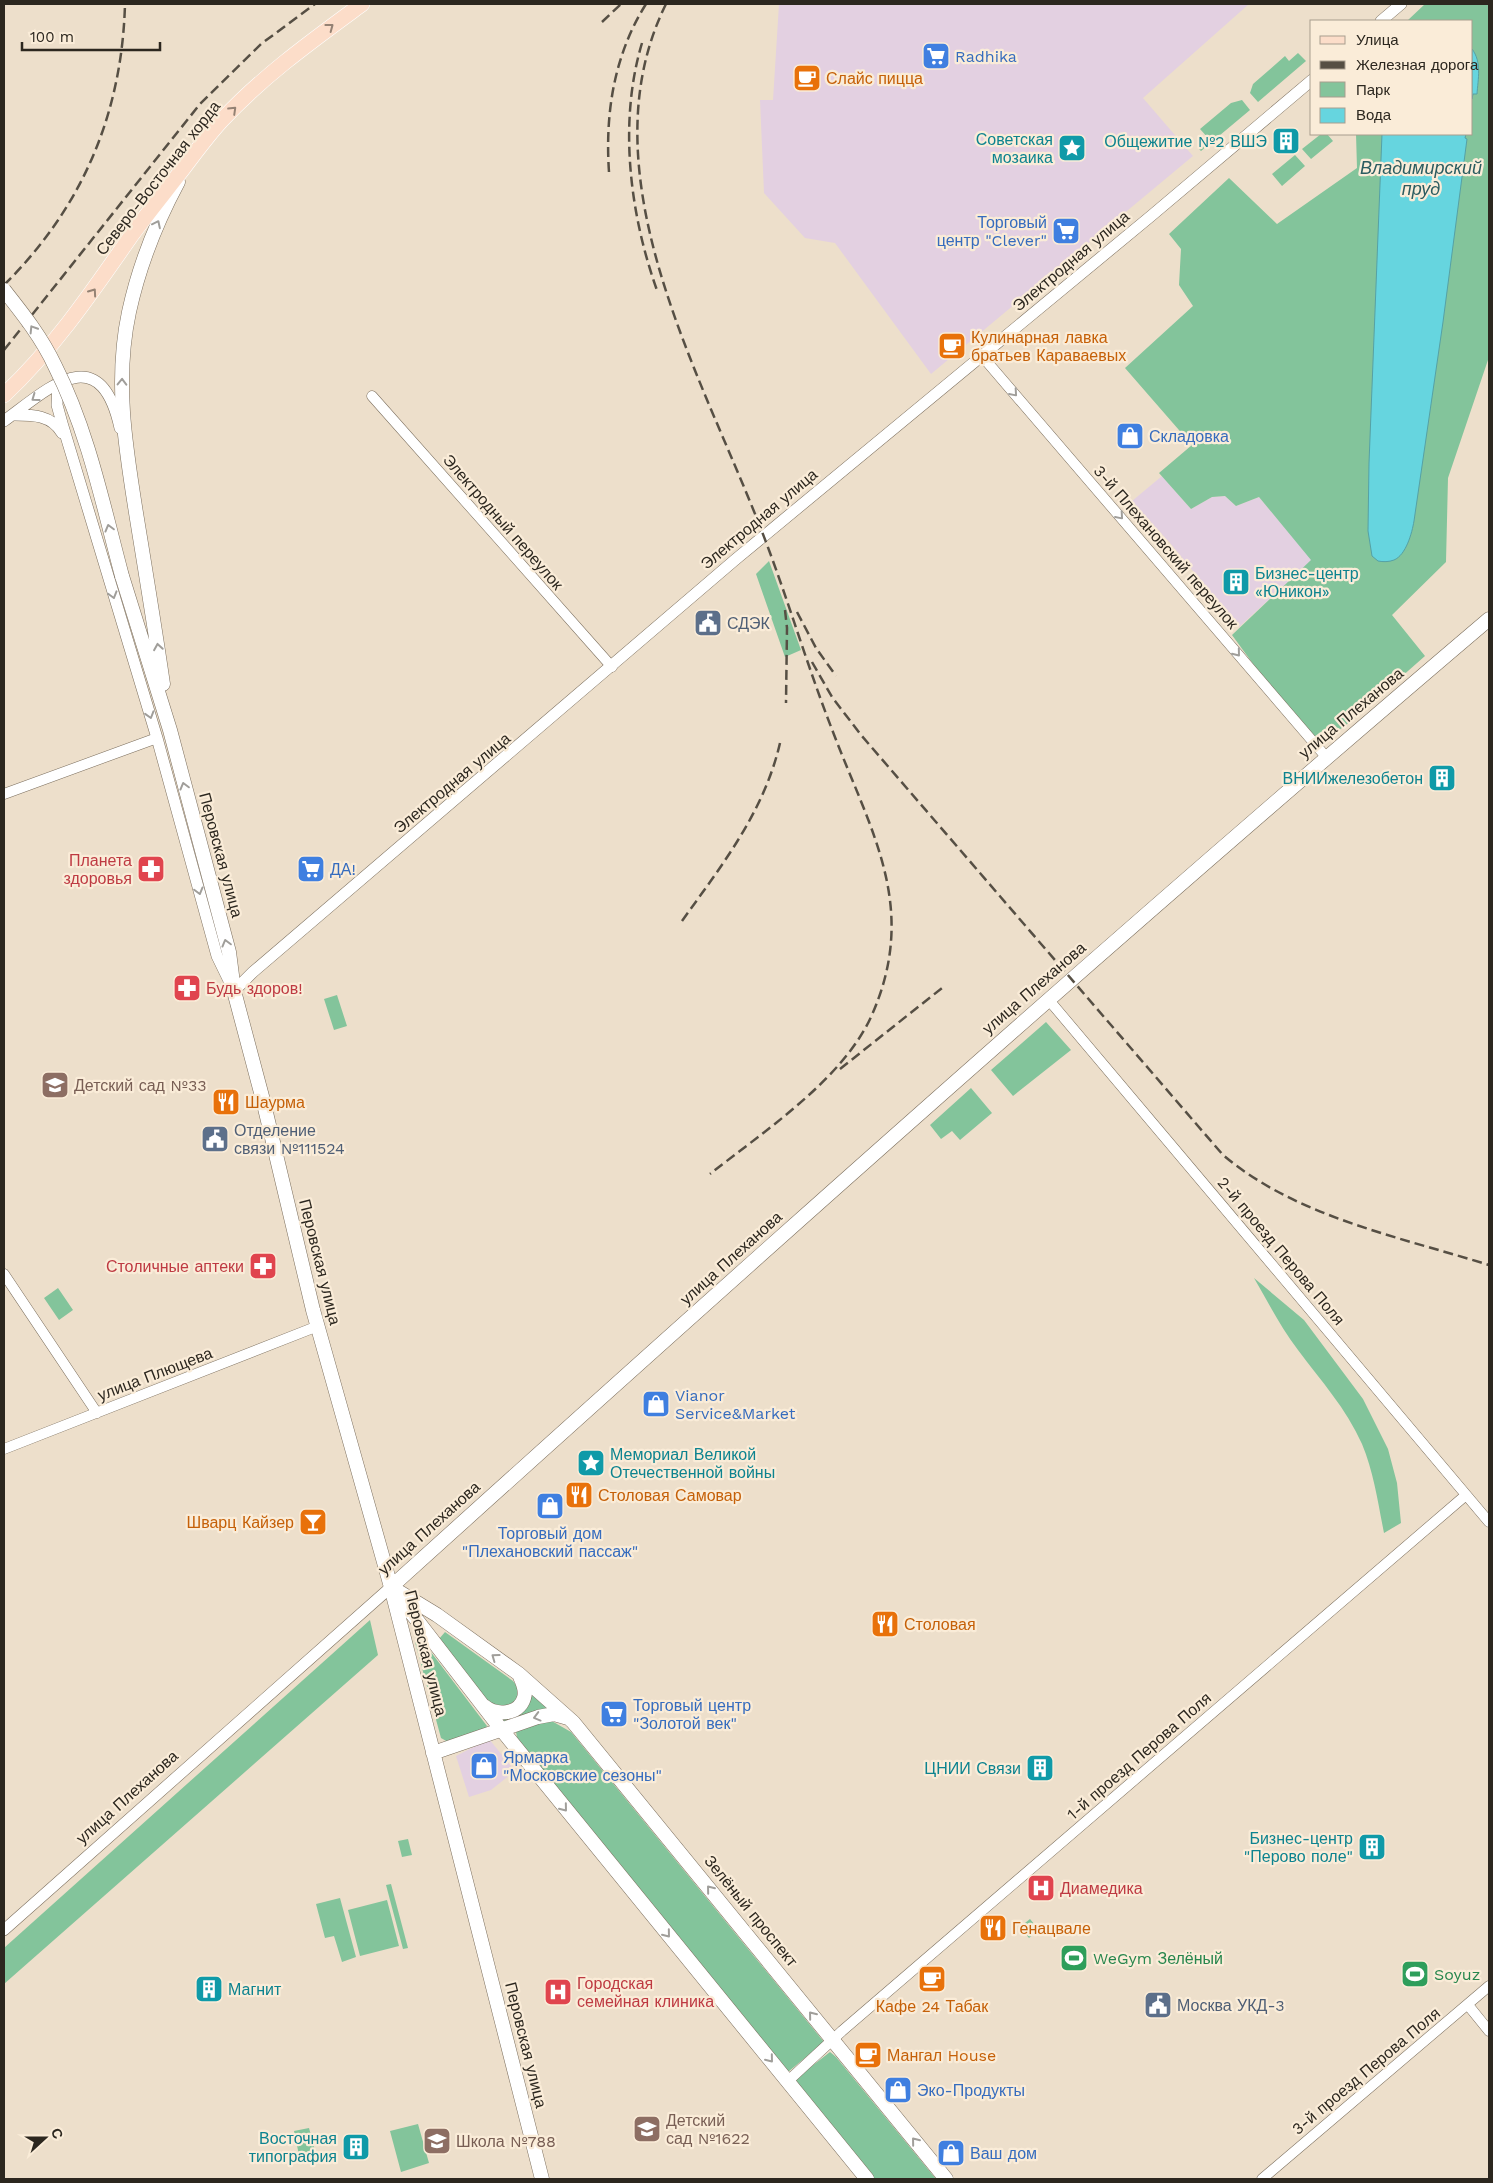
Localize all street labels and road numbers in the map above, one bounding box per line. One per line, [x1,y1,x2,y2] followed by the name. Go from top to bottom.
[92,97,224,259] street label: Северо-Восточная хорда
[1009,207,1133,315] street label: Электродная улица
[439,450,568,594] street label: Электродный переулок
[1090,461,1243,633] street label: 3-й Плехановский переулок
[697,465,821,573] street label: Электродная улица
[1295,664,1407,762] street label: улица Плеханова
[390,729,514,837] street label: Электродная улица
[195,790,247,920] street label: Перовская улица
[979,938,1090,1038] street label: улица Плеханова
[1214,1173,1348,1329] street label: 2-й проезд Перова Поля
[295,1197,345,1327] street label: Перовская улица
[676,1207,786,1309] street label: улица Плеханова
[95,1343,215,1405] street label: улица Плющева
[374,1477,484,1579] street label: улица Плеханова
[401,1588,451,1718] street label: Перовская улица
[1063,1688,1215,1824] street label: 1-й проезд Перова Поля
[72,1746,182,1848] street label: улица Плеханова
[700,1852,802,1971] street label: Зелёный проспект
[501,1980,551,2110] street label: Перовская улица
[1288,2003,1444,2139] street label: 3-й проезд Перова Поля

